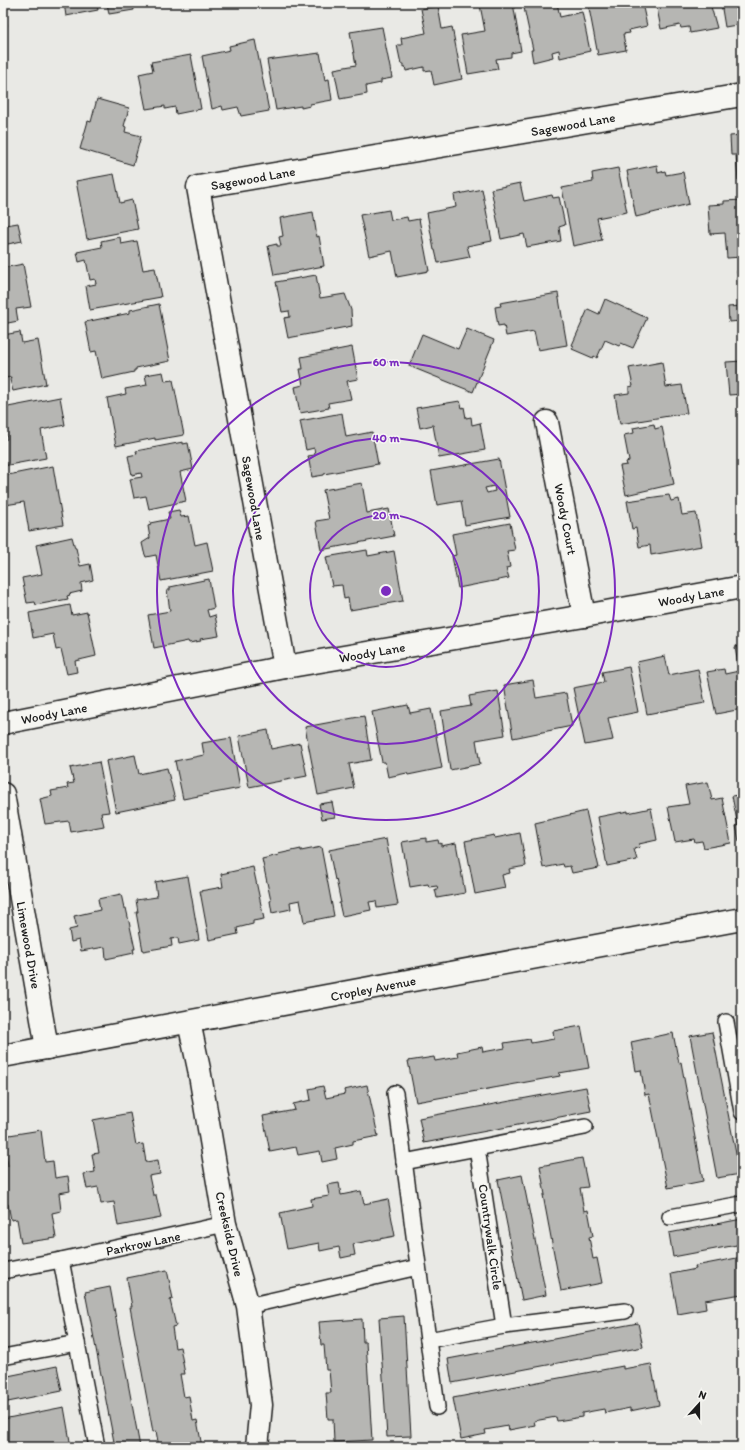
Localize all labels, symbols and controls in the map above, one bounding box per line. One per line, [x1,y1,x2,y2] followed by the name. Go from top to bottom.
[530,110,617,139] street label: Sagewood Lane
[210,164,297,193] street label: Sagewood Lane
[373,355,400,369] text: 60 m
[372,431,401,445] text: 40 m
[239,455,268,542] street label: Sagewood Lane
[551,482,580,556] street label: Woody Court
[373,508,400,522] text: 20 m
[657,583,725,610] street label: Woody Lane
[379,584,393,598] centre of rings
[338,639,406,666] street label: Woody Lane
[20,700,88,727] street label: Woody Lane
[13,900,44,990] street label: Limewood Drive
[329,973,417,1004] street label: Cropley Avenue
[476,1183,505,1291] street label: Countrywalk Circle
[212,1190,247,1278] street label: Creekside Drive
[105,1228,182,1259] street label: Parkrow Lane
[679,1384,719,1424] north arrow
[697,1388,708,1403] text: N

